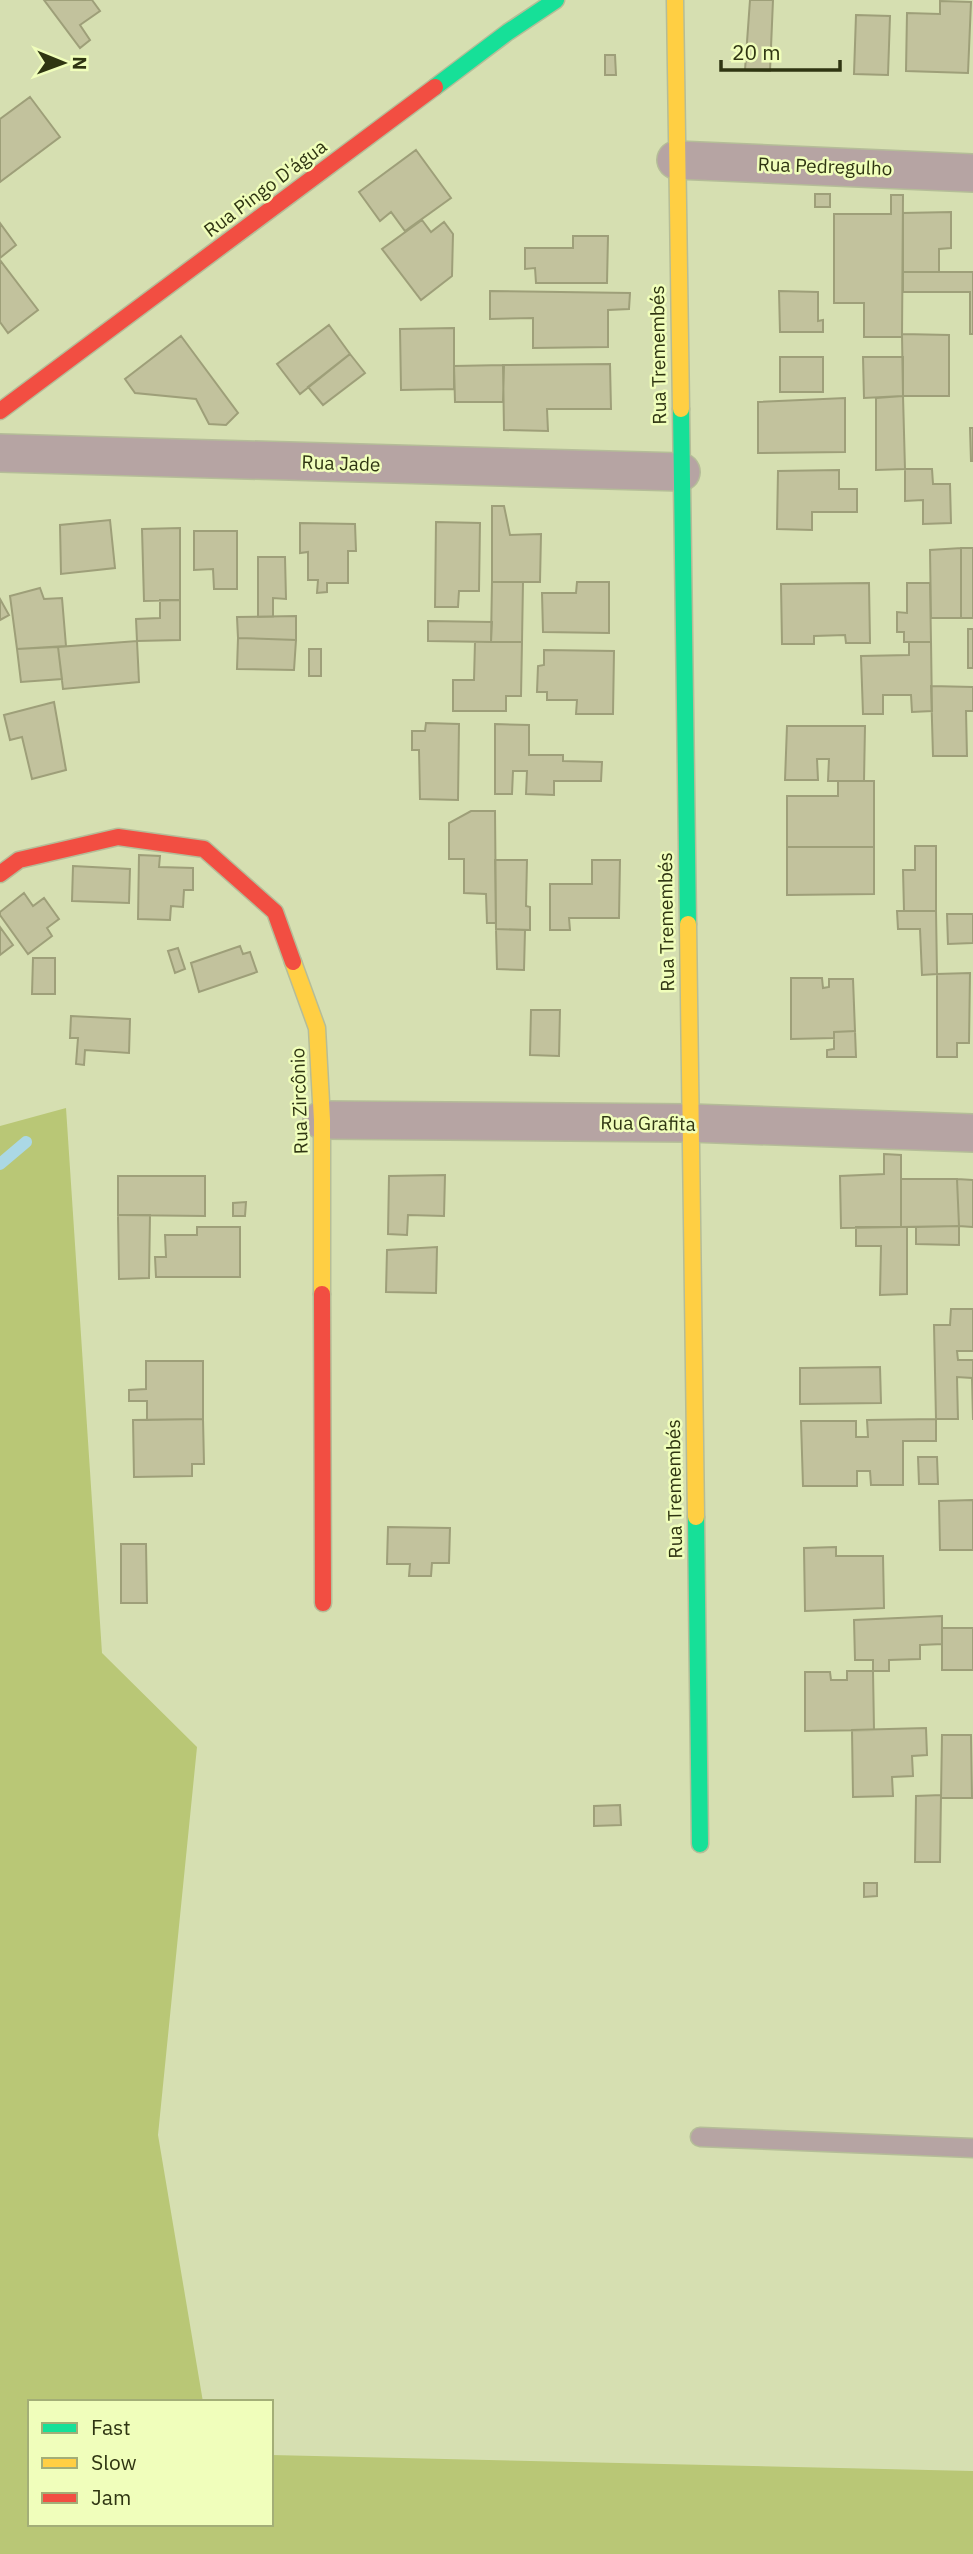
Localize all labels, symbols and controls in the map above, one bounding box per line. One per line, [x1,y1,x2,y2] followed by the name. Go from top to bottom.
[28,28,98,98] north arrow
[721,28,840,72] scale bar
[732,38,781,66] text: 20 m
[68,56,92,70] text: N
[199,134,331,242] street label: Rua Pingo D'água
[757,152,893,180] street label: Rua Pedregulho
[645,285,671,425] street label: Rua Tremembés
[301,450,381,476] street label: Rua Jade
[653,852,679,992] street label: Rua Tremembés
[285,1047,313,1155] street label: Rua Zircônio
[600,1110,696,1136] street label: Rua Grafita
[661,1419,687,1559] street label: Rua Tremembés
[28,2400,273,2526] legend
[91,2413,131,2441] text: Fast
[91,2448,137,2476] text: Slow
[91,2483,131,2511] text: Jam

